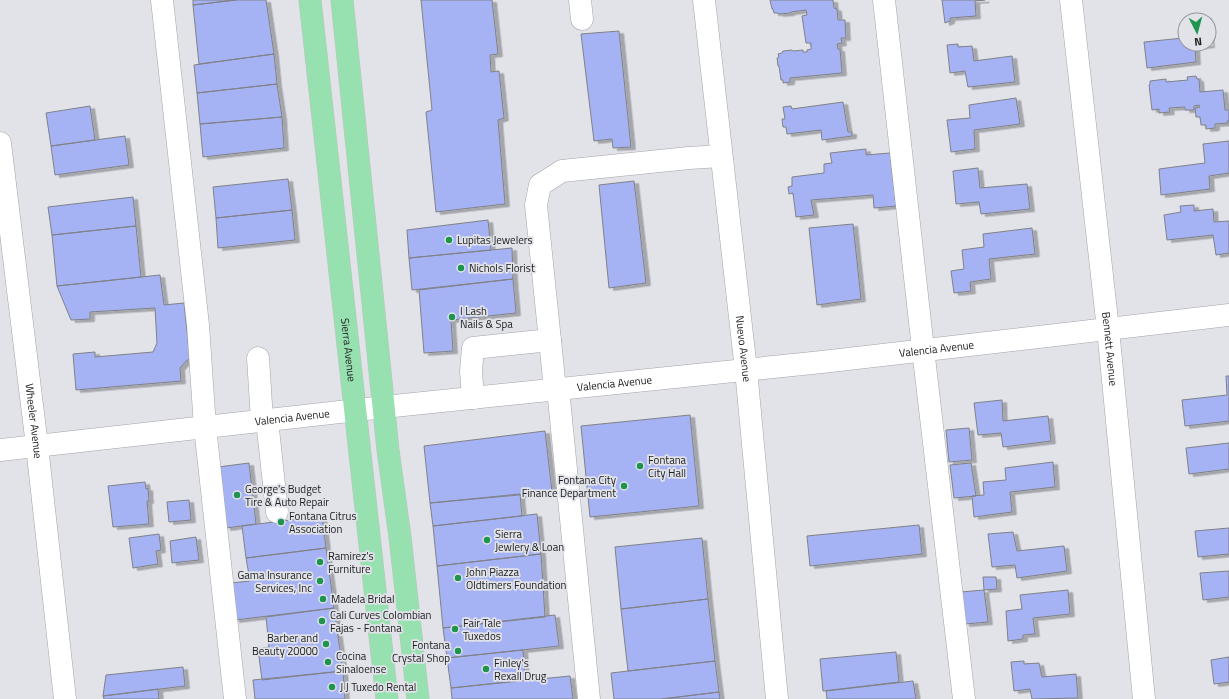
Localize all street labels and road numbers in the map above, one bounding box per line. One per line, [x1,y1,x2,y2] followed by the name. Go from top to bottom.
[1098,311,1122,387] street label: Bennett Avenue
[732,315,755,383] street label: Nuevo Avenue
[337,317,360,383] street label: Sierra Avenue
[898,336,975,361] street label: Valencia Avenue
[576,371,653,395] street label: Valencia Avenue
[21,382,46,460] street label: Wheeler Avenue
[254,405,331,429] street label: Valencia Avenue

